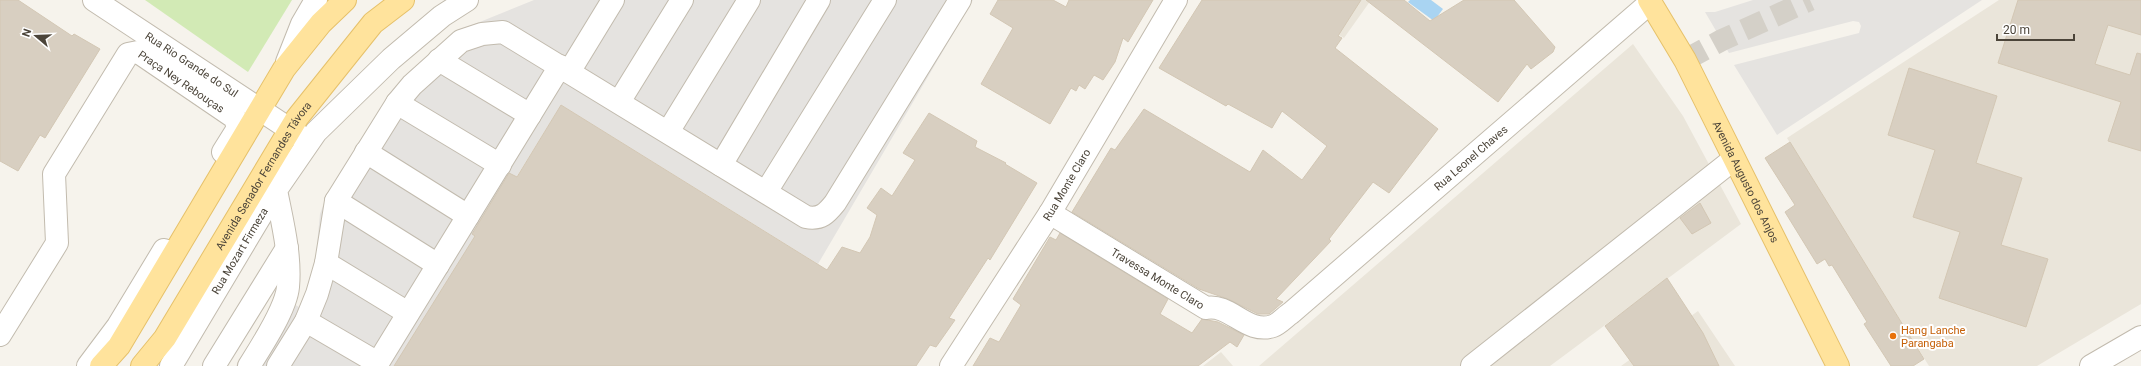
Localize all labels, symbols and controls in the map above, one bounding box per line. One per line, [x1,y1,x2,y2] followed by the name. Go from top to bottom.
[16,16,56,56] north arrow
[1997,16,2074,42] scale bar
[2003,23,2030,37] text: 20 m
[20,27,35,39] text: N
[143,30,240,100] street label: Rua Rio Grande do Sul
[136,48,227,116] street label: Praça Ney Rebouças
[213,99,314,253] street label: Avenida Senador Fernandes Távora
[1710,119,1781,245] street label: Avenida Augusto dos Anjos
[1432,123,1511,193] street label: Rua Leonel Chaves
[1041,147,1093,224] street label: Rua Monte Claro
[209,205,271,297] street label: Rua Mozart Firmeza
[1108,246,1206,312] street label: Travessa Monte Claro
[1901,324,1966,350] place label: Hang Lanche Parangaba
[1888,331,1898,341] marker: Hang Lanche Parangaba

